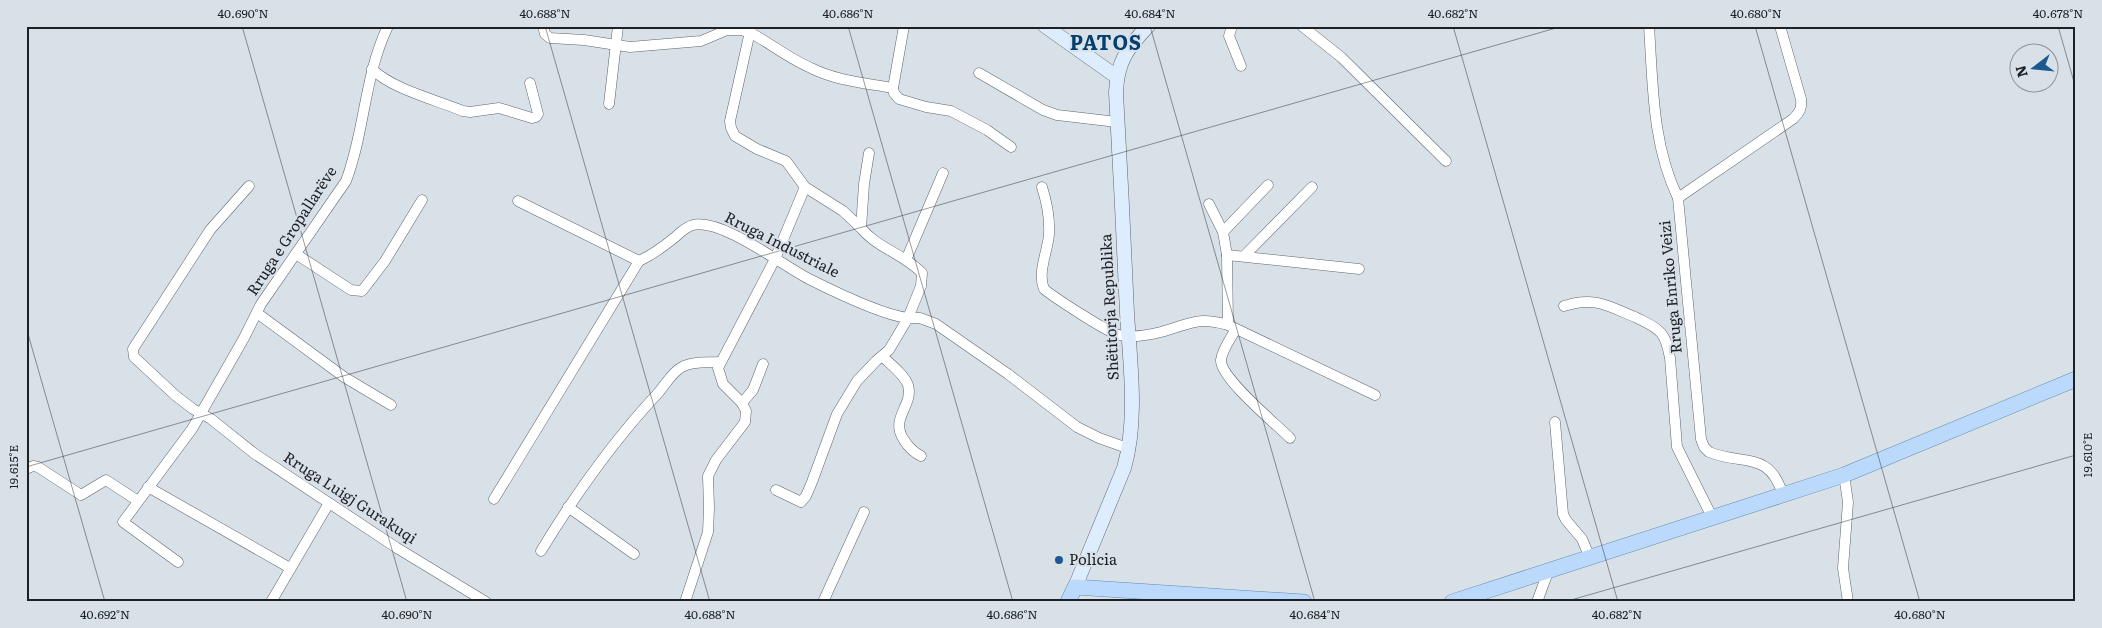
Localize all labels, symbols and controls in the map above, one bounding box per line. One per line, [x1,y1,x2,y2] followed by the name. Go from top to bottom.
[217,4,269,22] text: 40.690°N
[519,4,571,22] text: 40.688°N
[822,4,874,22] text: 40.686°N
[1125,4,1175,22] text: 40.684°N
[1428,4,1478,22] text: 40.682°N
[1730,4,1782,22] text: 40.680°N
[2033,4,2083,22] text: 40.678°N
[1070,26,1142,56] district label: PATOS
[2010,42,2060,92] north arrow
[2009,63,2032,80] text: N
[240,161,341,300] street label: Rruga e Gropallarëve
[721,205,844,283] street label: Rruga Industriale
[1652,220,1687,355] street label: Rruga Enriko Veizi
[1093,232,1124,381] street label: Shëtitorja Republika
[2078,432,2096,478] text: 19.610°E
[4,445,22,489] text: 19.615°E
[280,445,422,549] street label: Rruga Luigj Gurakuqi
[1069,547,1118,570] place label: Policia
[1053,554,1065,566] marker: Policia
[80,605,130,623] text: 40.692°N
[381,605,433,623] text: 40.690°N
[684,605,736,623] text: 40.688°N
[986,605,1038,623] text: 40.686°N
[1290,605,1340,623] text: 40.684°N
[1592,605,1642,623] text: 40.682°N
[1894,605,1946,623] text: 40.680°N

